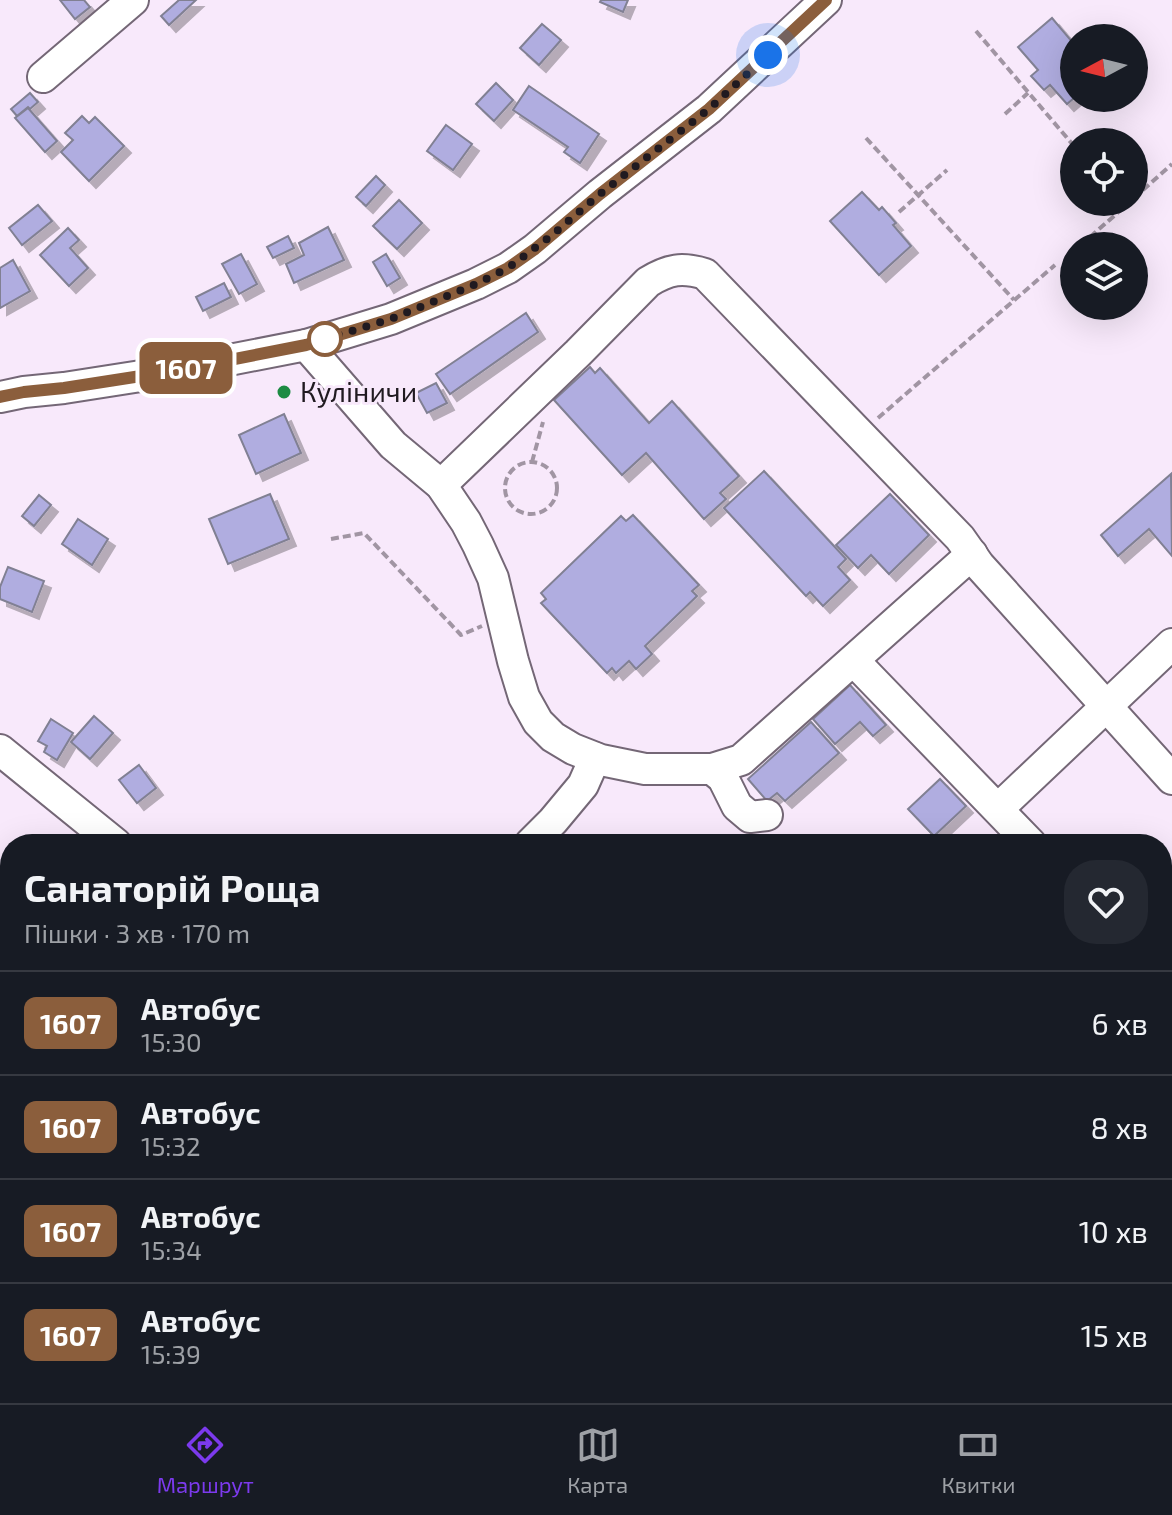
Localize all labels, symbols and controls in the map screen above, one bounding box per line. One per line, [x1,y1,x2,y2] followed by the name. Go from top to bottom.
[1060,24,1148,112] north arrow
[1060,24,1148,320] map controls
[748,35,788,75] your location
[1060,128,1148,216] button: locate
[1060,232,1148,320] button: layers
[308,322,342,356] unlabelled marker
[130,342,242,394] line badge: 1607
[155,351,217,385] text: 1607
[300,374,417,408] place label: Куліничи
[275,383,293,401] marker: Куліничи
[1064,860,1148,944] button: heart
[24,864,321,910] text: Санаторій Роща
[24,917,250,948] text: Пішки · 3 хв · 170 m
[141,990,260,1026] text: Автобус
[1092,1005,1148,1041] text: 6 хв
[40,1006,101,1040] text: 1607
[141,1026,202,1057] text: 15:30
[141,1094,260,1130] text: Автобус
[1091,1109,1148,1145] text: 8 хв
[40,1110,101,1144] text: 1607
[141,1130,201,1161] text: 15:32
[141,1198,260,1234] text: Автобус
[1079,1213,1148,1249] text: 10 хв
[40,1214,101,1248] text: 1607
[141,1234,202,1265] text: 15:34
[141,1302,260,1338] text: Автобус
[1081,1317,1148,1353] text: 15 хв
[40,1318,101,1352] text: 1607
[141,1338,201,1369] text: 15:39
[157,1423,254,1497] tab: Маршрут
[567,1423,628,1497] tab: Карта
[942,1423,1015,1497] tab: Квитки

